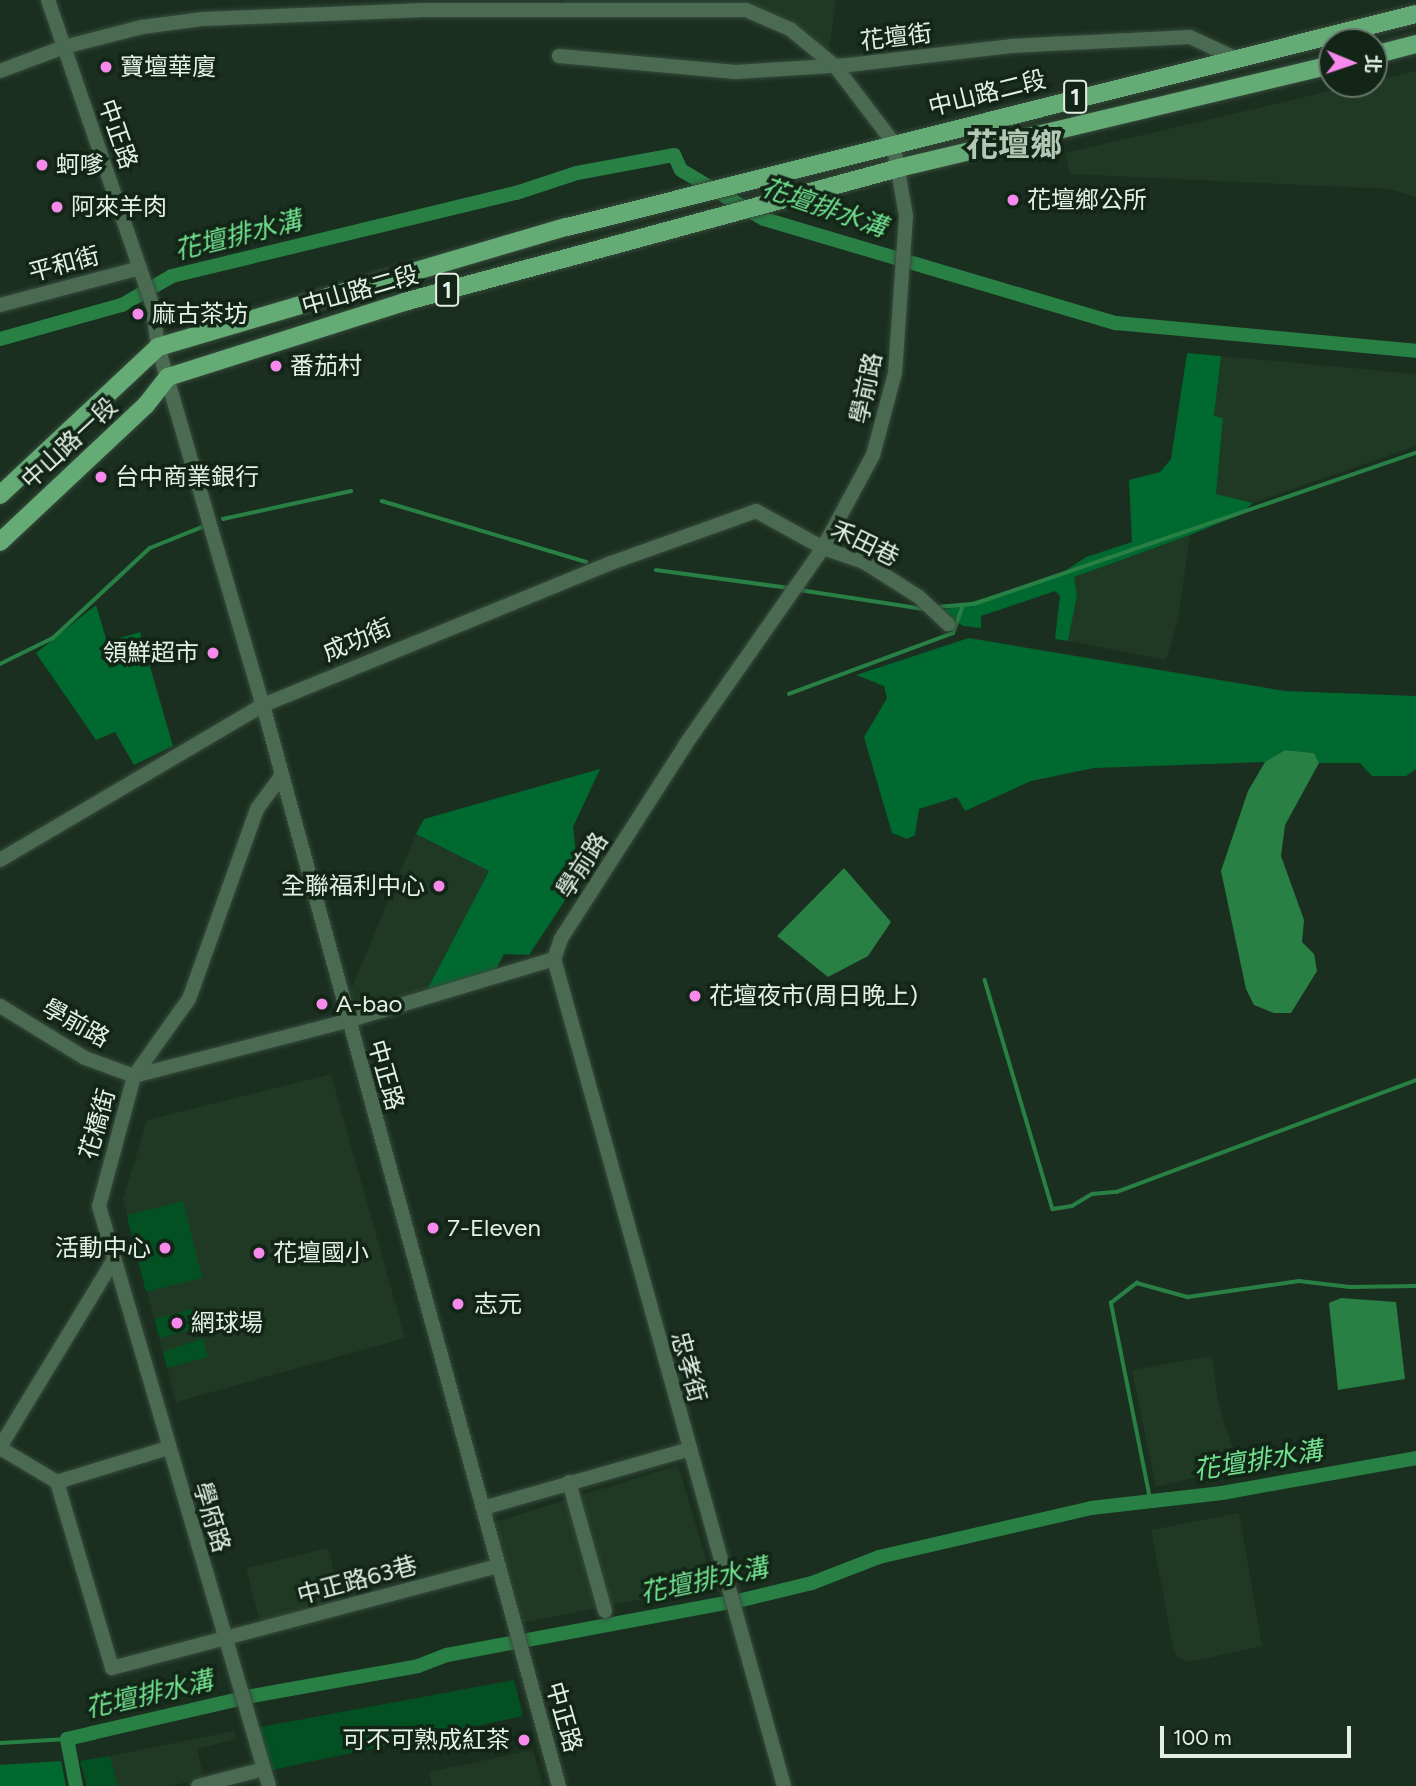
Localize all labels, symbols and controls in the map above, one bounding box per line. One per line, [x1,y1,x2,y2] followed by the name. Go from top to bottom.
[859,18,933,56] street label: 花壇街
[1318,28,1388,98] north arrow
[120,53,216,81] place label: 寶壇華廈
[1361,54,1384,74] text: 北
[98,59,114,75] marker: 寶壇華廈
[925,65,1049,121] street label: 中山路二段
[1063,78,1087,116] road number: 1
[93,95,143,173] street label: 中正路
[966,126,1062,164] district label: 花壇鄉
[56,151,104,179] place label: 蚵嗲
[34,157,50,173] marker: 蚵嗲
[757,172,891,244] water label: 花壇排水溝
[1027,186,1147,214] place label: 花壇鄉公所
[1005,192,1021,208] marker: 花壇鄉公所
[71,193,167,221] place label: 阿來羊肉
[49,199,65,215] marker: 阿來羊肉
[171,205,305,267] water label: 花壇排水溝
[25,241,103,287] street label: 平和街
[298,260,422,320] street label: 中山路二段
[435,270,459,310] road number: 1
[152,300,248,328] place label: 麻古茶坊
[130,306,146,322] marker: 麻古茶坊
[844,350,888,426] street label: 學前路
[290,352,362,380] place label: 番茄村
[268,358,284,374] marker: 番茄村
[15,392,123,494] street label: 中山路一段
[115,463,259,491] place label: 台中商業銀行
[93,469,109,485] marker: 台中商業銀行
[826,514,904,572] street label: 禾田巷
[318,613,396,667] street label: 成功街
[103,639,199,667] place label: 領鮮超市
[205,645,221,661] marker: 領鮮超市
[550,827,614,903] street label: 學前路
[281,872,425,900] place label: 全聯福利中心
[431,878,447,894] marker: 全聯福利中心
[709,982,918,1010] place label: 花壇夜市(周日晚上)
[687,988,703,1004] marker: 花壇夜市(周日晚上)
[336,990,402,1018] place label: A-bao
[38,993,114,1053] street label: 學前路
[314,996,330,1012] marker: A-bao
[362,1036,410,1114] street label: 中正路
[73,1085,121,1163] street label: 花橋街
[447,1214,541,1242] place label: 7-Eleven
[425,1220,441,1236] marker: 7-Eleven
[55,1234,151,1262] place label: 活動中心
[273,1239,369,1267] place label: 花壇國小
[157,1240,173,1256] marker: 活動中心
[251,1245,267,1261] marker: 花壇國小
[474,1290,522,1318] place label: 志元
[448,1294,468,1314] marker: 志元
[191,1309,263,1337] place label: 網球場
[169,1315,185,1331] marker: 網球場
[666,1328,712,1406] street label: 忠孝街
[1191,1435,1325,1487] water label: 花壇排水溝
[188,1478,236,1556] street label: 學府路
[294,1550,420,1610] street label: 中正路63巷
[637,1552,771,1610] water label: 花壇排水溝
[82,1665,216,1725] water label: 花壇排水溝
[540,1678,588,1756] street label: 中正路
[1164,1712,1355,1756] scale bar
[1173,1725,1232,1750] text: 100 m
[342,1726,510,1754] place label: 可不可熟成紅茶
[516,1732,532,1748] marker: 可不可熟成紅茶

